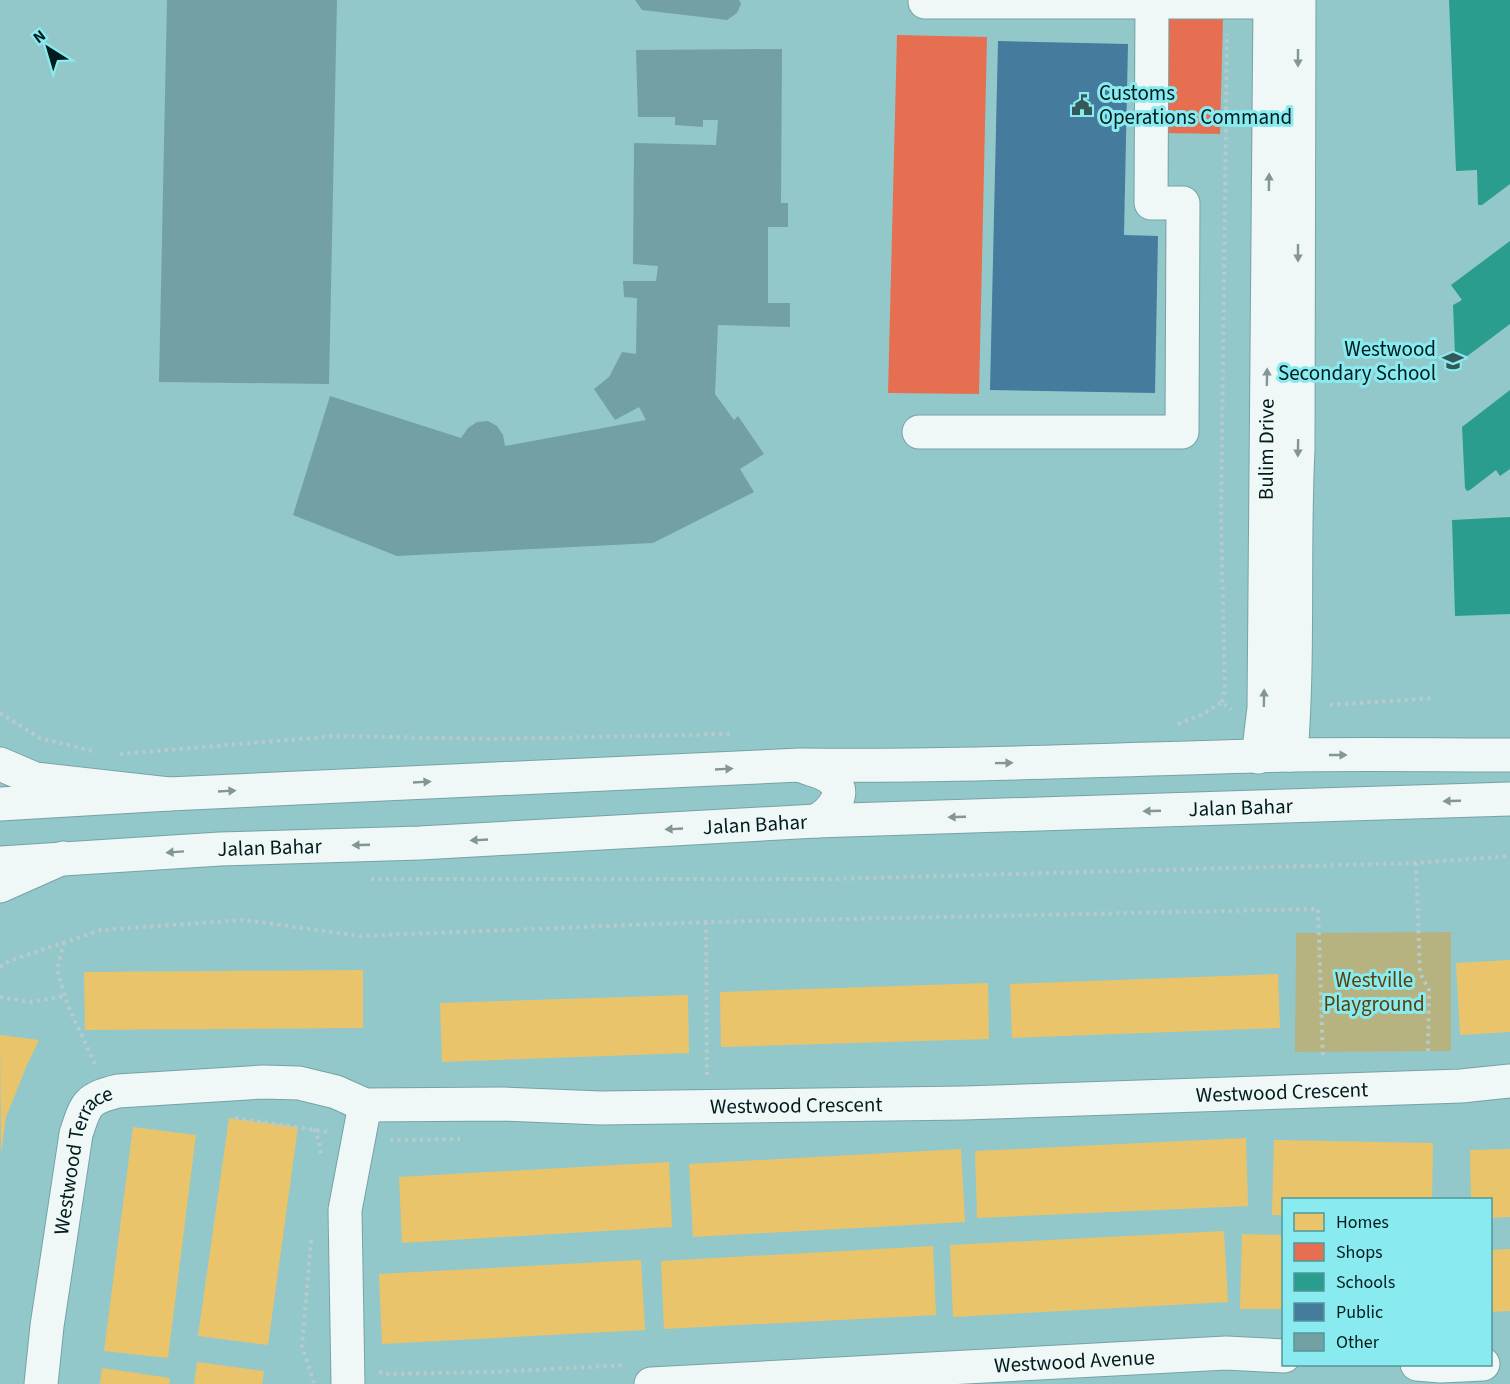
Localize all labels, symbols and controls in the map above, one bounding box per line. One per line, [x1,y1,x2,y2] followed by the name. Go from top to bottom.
[18,18,78,78] north arrow
[29,25,50,49] text: N
[1293,49,1303,68] one-way arrow
[1099,78,1292,132] place label: Customs Operations Command
[1070,93,1094,117] public building icon: Customs Operations Command
[1264,173,1274,192] one-way arrow
[1293,244,1303,263] one-way arrow
[1278,334,1436,388] place label: Westwood Secondary School
[1441,349,1465,373] school or university icon: Westwood Secondary School
[1262,368,1272,387] one-way arrow
[1251,398,1282,500] street label: Bulim Drive
[1293,439,1303,458] one-way arrow
[1259,689,1269,708] one-way arrow
[1328,750,1347,760] one-way arrow
[994,758,1013,768] one-way arrow
[715,764,734,773] one-way arrow
[413,778,432,787] one-way arrow
[218,786,237,795] one-way arrow
[1188,791,1294,824] street label: Jalan Bahar
[1442,796,1461,805] one-way arrow
[702,806,809,842] street label: Jalan Bahar
[1142,806,1161,815] one-way arrow
[947,812,966,822] one-way arrow
[664,825,683,834] one-way arrow
[217,831,323,864] street label: Jalan Bahar
[469,835,488,845] one-way arrow
[352,841,371,850] one-way arrow
[166,848,185,857] one-way arrow
[1323,965,1425,1019] park label: Westville Playground
[1195,1074,1369,1110] street label: Westwood Crescent
[46,1078,116,1237] street label: Westwood Terrace
[710,1089,883,1121] street label: Westwood Crescent
[1282,1198,1492,1366] legend
[1336,1210,1389,1235] text: Homes
[1336,1240,1383,1265] text: Shops
[1336,1270,1395,1295] text: Schools
[1336,1300,1383,1325] text: Public
[1336,1330,1380,1355] text: Other
[993,1342,1156,1380] street label: Westwood Avenue

